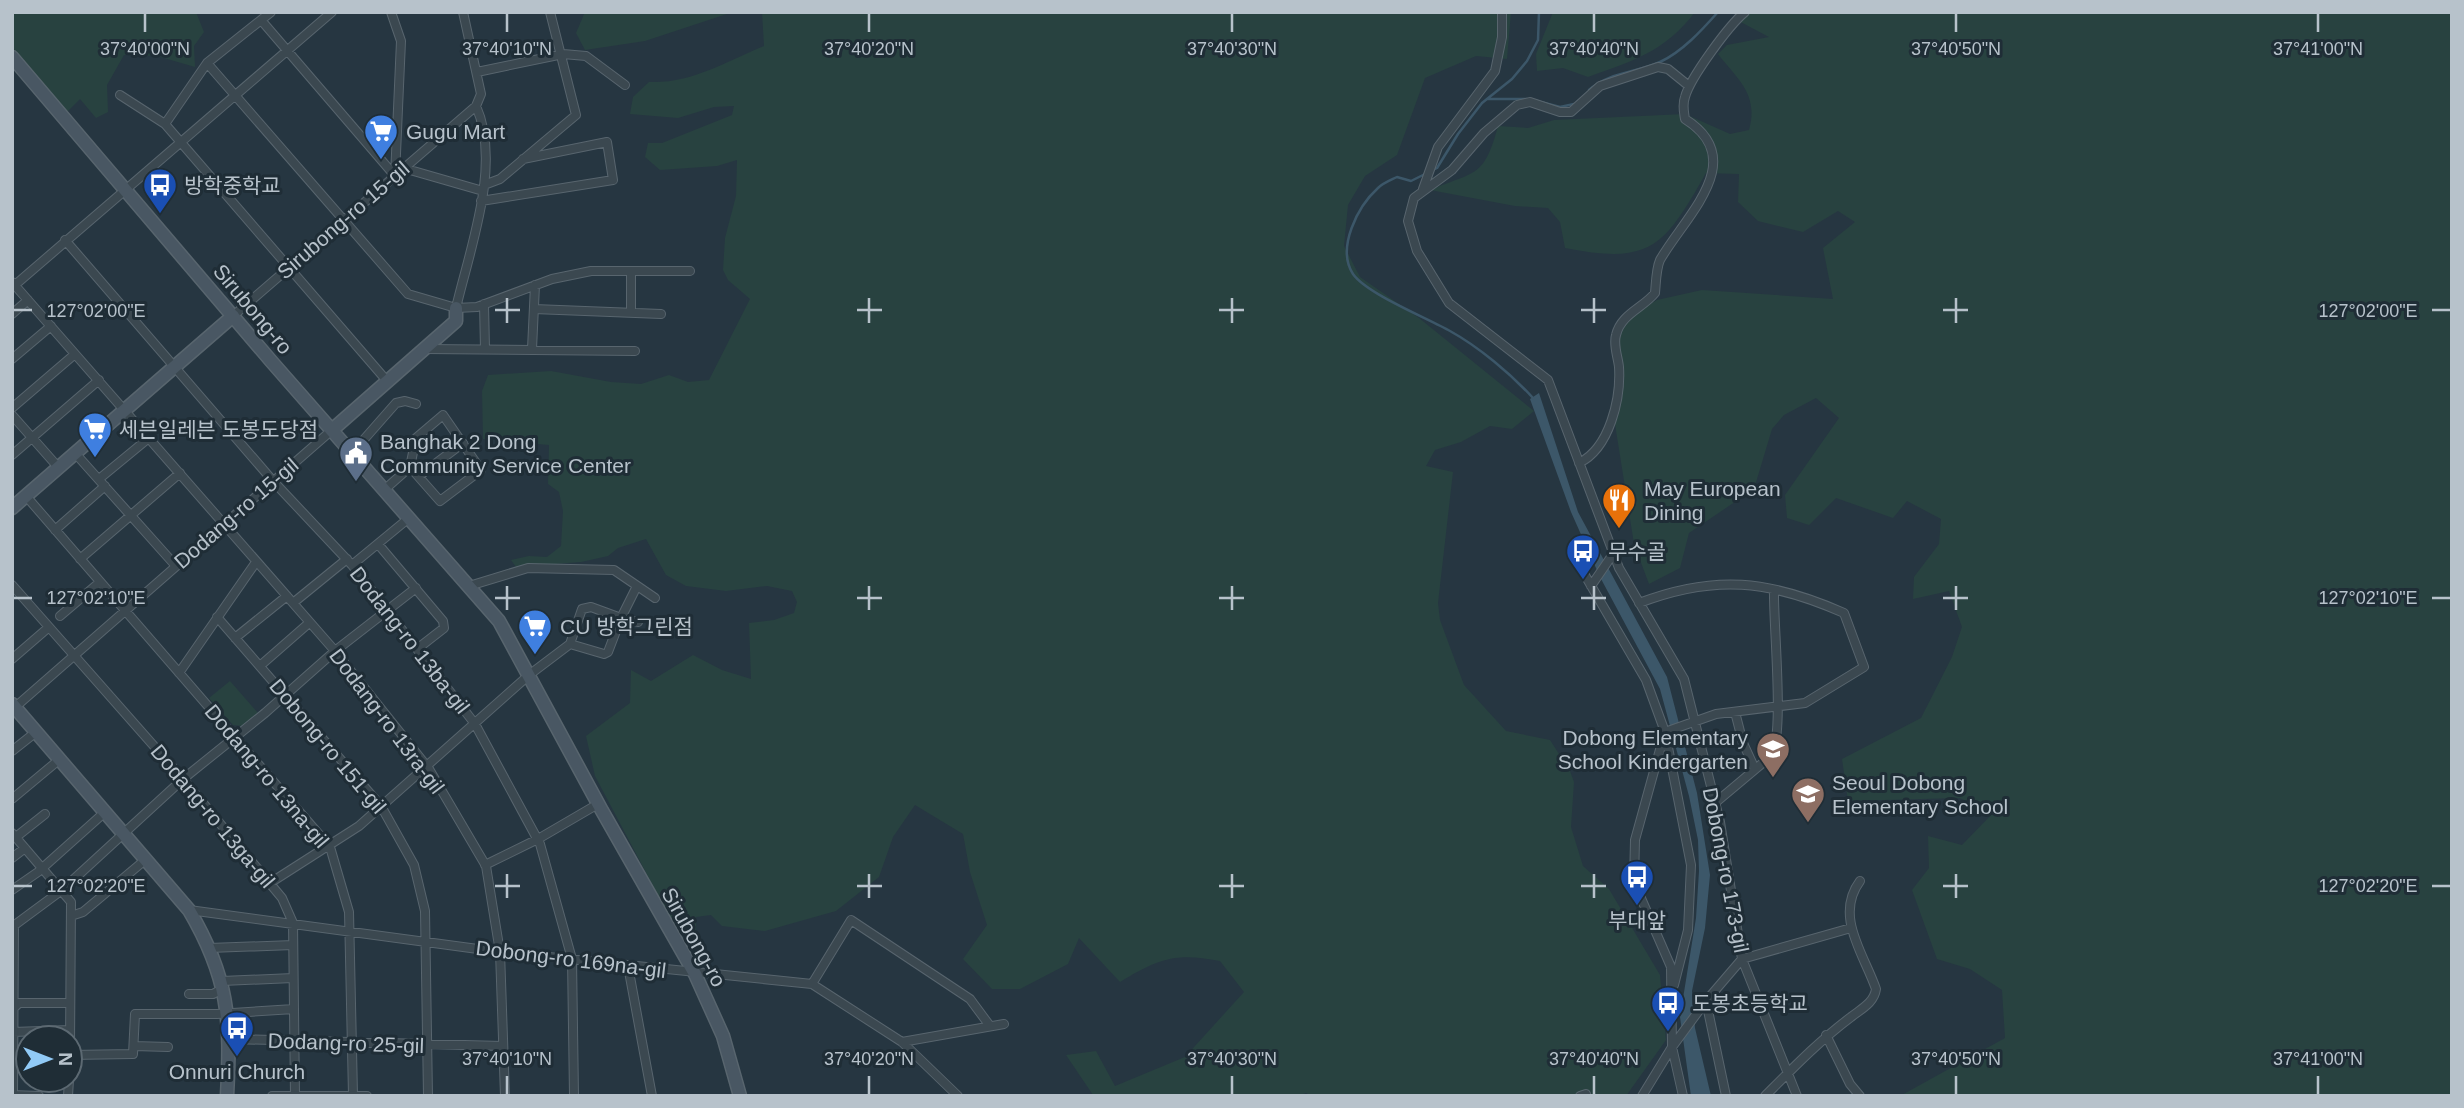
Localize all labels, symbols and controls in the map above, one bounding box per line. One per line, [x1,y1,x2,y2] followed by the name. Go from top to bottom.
[100,39,190,59] text: 37°40'00"N
[462,39,552,59] text: 37°40'10"N
[824,39,914,59] text: 37°40'20"N
[1187,39,1277,59] text: 37°40'30"N
[1549,39,1639,59] text: 37°40'40"N
[1911,39,2001,59] text: 37°40'50"N
[2273,39,2363,59] text: 37°41'00"N
[362,112,400,161] supermarket icon: Gugu Mart
[406,120,505,143] place label: Gugu Mart
[272,157,414,283] street label: Sirubong-ro 15-gil
[141,166,179,215] bus stop icon: 방학중학교
[184,174,281,197] place label: 방학중학교
[209,260,297,358] street label: Sirubong-ro
[46,301,146,321] text: 127°02'00"E
[2318,301,2418,321] text: 127°02'00"E
[76,410,114,459] supermarket icon: 세븐일레븐 도봉도당점
[119,418,318,441] place label: 세븐일레븐 도봉도당점
[380,430,631,477] place label: Banghak 2 Dong Community Service Center
[337,434,375,483] public building icon: Banghak 2 Dong Community Service Center
[169,453,303,573] street label: Dodang-ro 15-gil
[1644,477,1781,524] place label: May European Dining
[1600,481,1638,530] restaurant icon: May European Dining
[1564,532,1602,581] bus stop icon: 무수골
[1608,540,1666,563] place label: 무수골
[346,562,474,718] street label: Dodang-ro 13ba-gil
[46,588,146,608] text: 127°02'10"E
[2318,588,2418,608] text: 127°02'10"E
[516,607,554,656] supermarket icon: CU 방학그린점
[560,615,693,638] place label: CU 방학그린점
[325,644,449,798] street label: Dodang-ro 13ra-gil
[265,674,391,818] street label: Dobong-ro 151-gil
[200,700,334,852] street label: Dodang-ro 13na-gil
[1558,726,1748,773] place label: Dobong Elementary School Kindergarten
[1754,730,1792,779] school or university icon: Dobong Elementary School Kindergarten
[146,740,280,892] street label: Dodang-ro 13ga-gil
[1832,771,2008,818] place label: Seoul Dobong Elementary School
[1789,775,1827,824] school or university icon: Seoul Dobong Elementary School
[1699,785,1753,955] street label: Dobong-ro 173-gil
[1618,858,1656,907] bus stop icon: 부대앞
[46,876,146,896] text: 127°02'20"E
[2318,876,2418,896] text: 127°02'20"E
[657,883,731,991] street label: Sirubong-ro
[1608,909,1666,932] place label: 부대앞
[475,936,667,982] street label: Dobong-ro 169na-gil
[1649,984,1687,1033] bus stop icon: 도봉초등학교
[1692,992,1808,1015] place label: 도봉초등학교
[218,1009,256,1058] bus stop icon: Onnuri Church
[14,1024,84,1094] north arrow
[267,1029,425,1057] street label: Dodang-ro 25-gil
[462,1049,552,1069] text: 37°40'10"N
[824,1049,914,1069] text: 37°40'20"N
[1187,1049,1277,1069] text: 37°40'30"N
[1549,1049,1639,1069] text: 37°40'40"N
[1911,1049,2001,1069] text: 37°40'50"N
[2273,1049,2363,1069] text: 37°41'00"N
[55,1052,76,1066] text: N
[169,1060,305,1083] place label: Onnuri Church

